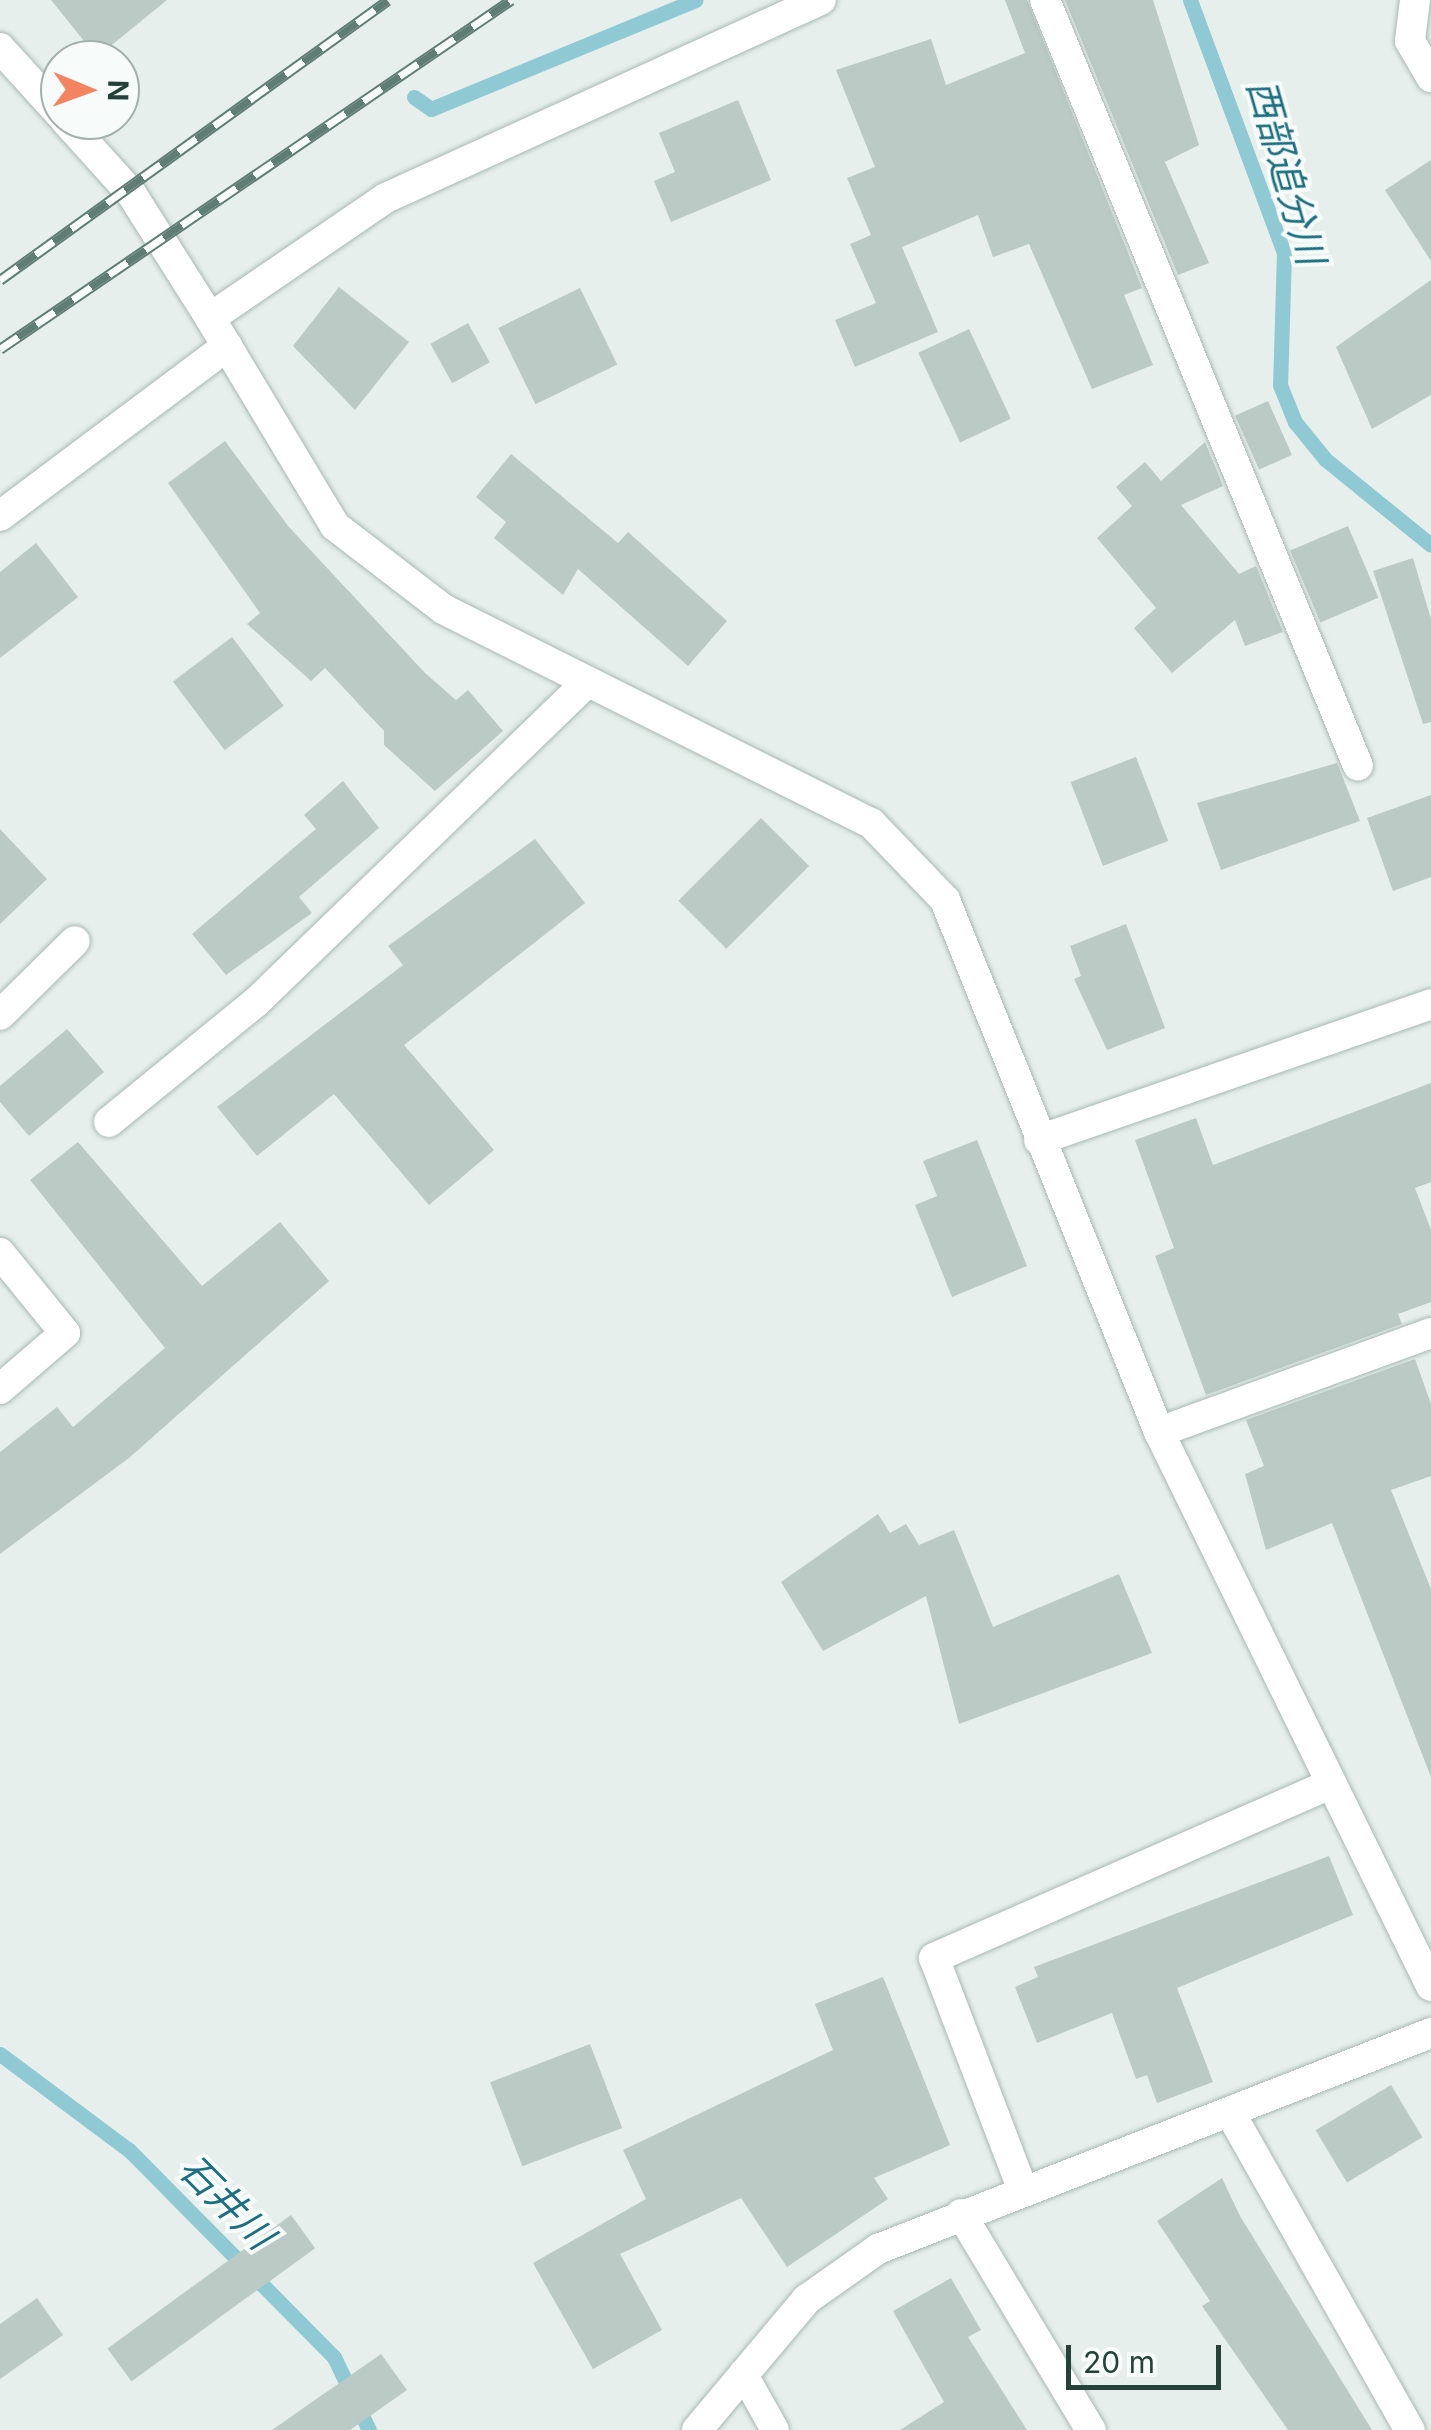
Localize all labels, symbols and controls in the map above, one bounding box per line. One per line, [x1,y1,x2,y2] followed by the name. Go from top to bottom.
[40,40,140,140] north arrow
[1238,74,1334,270] water label: 西部追分川
[101,80,135,101] text: N
[170,2146,282,2258] water label: 石井川
[1071,2325,1226,2387] scale bar
[1083,2344,1155,2380] text: 20 m

